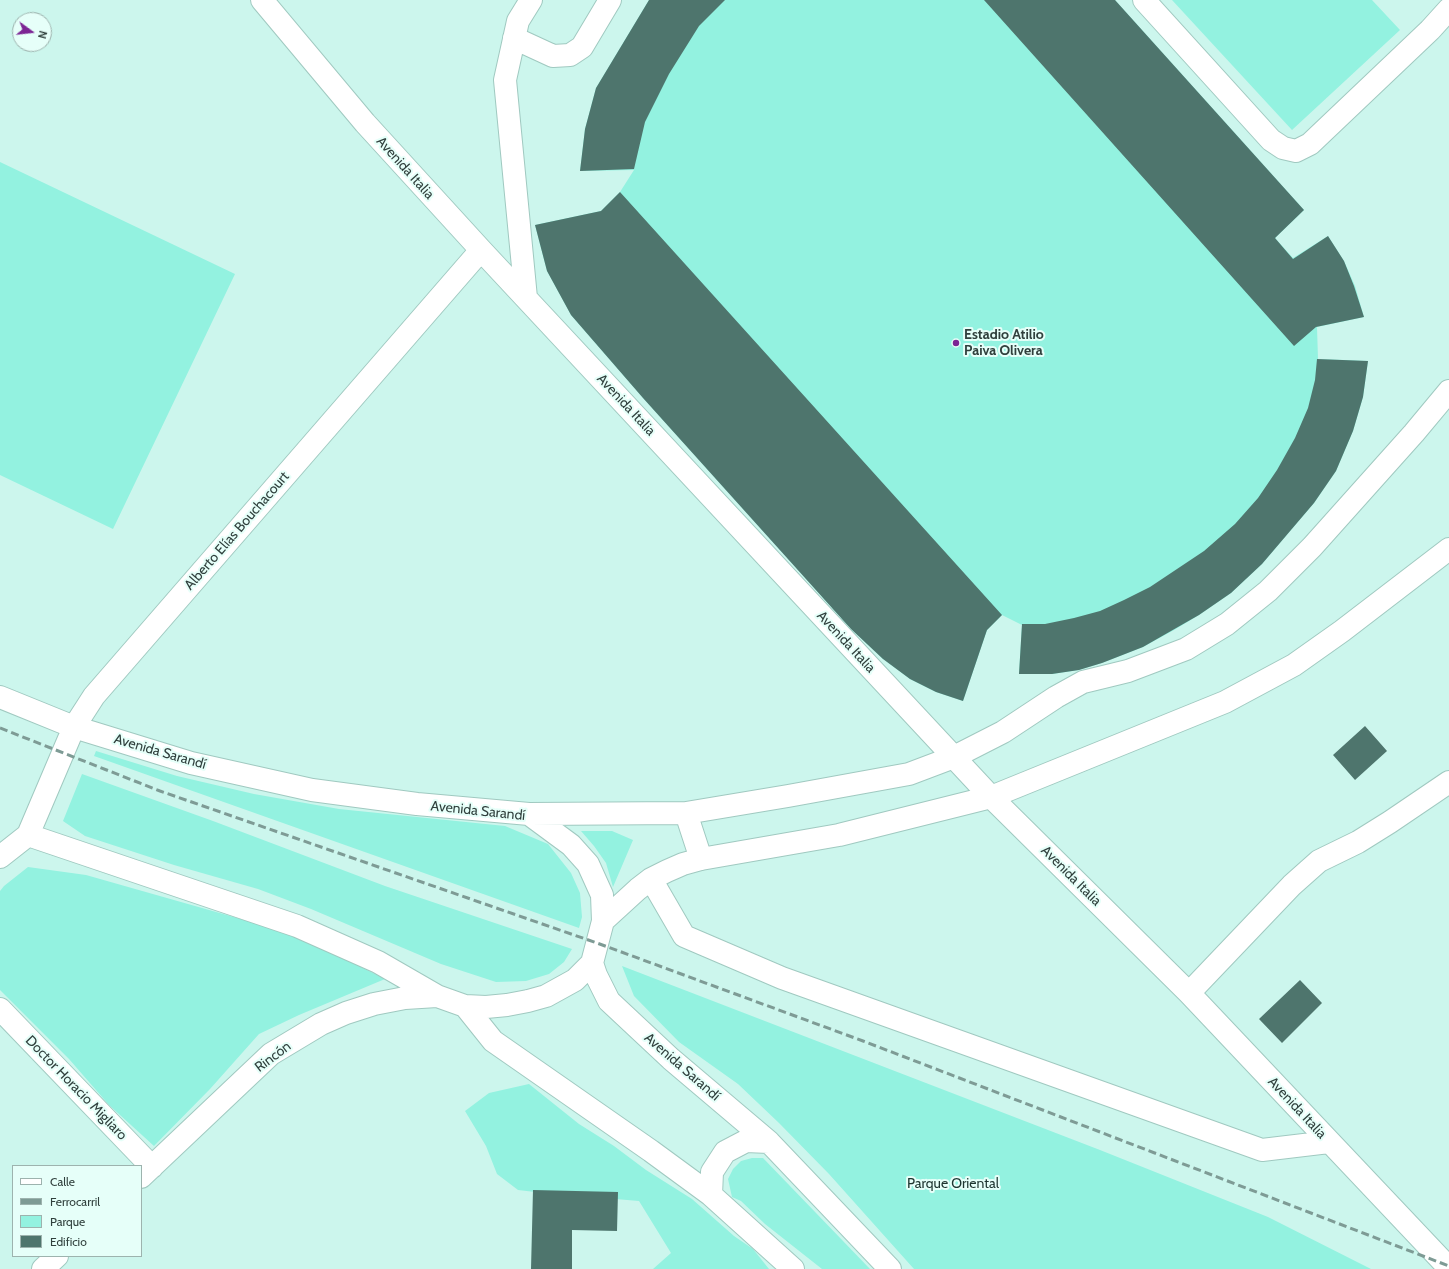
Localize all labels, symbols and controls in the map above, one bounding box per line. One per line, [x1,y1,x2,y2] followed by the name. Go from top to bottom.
[12,12,52,52] north arrow
[35,29,50,40] text: N
[373,133,437,203] street label: Avenida Italia
[964,327,1044,360] place label: Estadio Atilio Paiva Olivera
[951,338,961,348] marker: Estadio Atilio Paiva Olivera
[593,371,659,439] street label: Avenida Italia
[181,469,293,593] street label: Alberto Elías Bouchacourt
[813,608,879,676] street label: Avenida Italia
[112,731,208,773] street label: Avenida Sarandí
[430,798,526,824] street label: Avenida Sarandí
[1037,842,1105,910] street label: Avenida Italia
[641,1029,723,1105] street label: Avenida Sarandí
[22,1032,130,1144] street label: Doctor Horacio Migliaro
[252,1038,294,1076] street label: Rincón
[1264,1074,1330,1142] street label: Avenida Italia
[12,1165,142,1257] legend
[50,1174,75,1189] text: Calle
[907,1176,999,1192] park label: Parque Oriental
[50,1194,100,1209] text: Ferrocarril
[50,1214,85,1229] text: Parque
[50,1234,87,1249] text: Edificio

